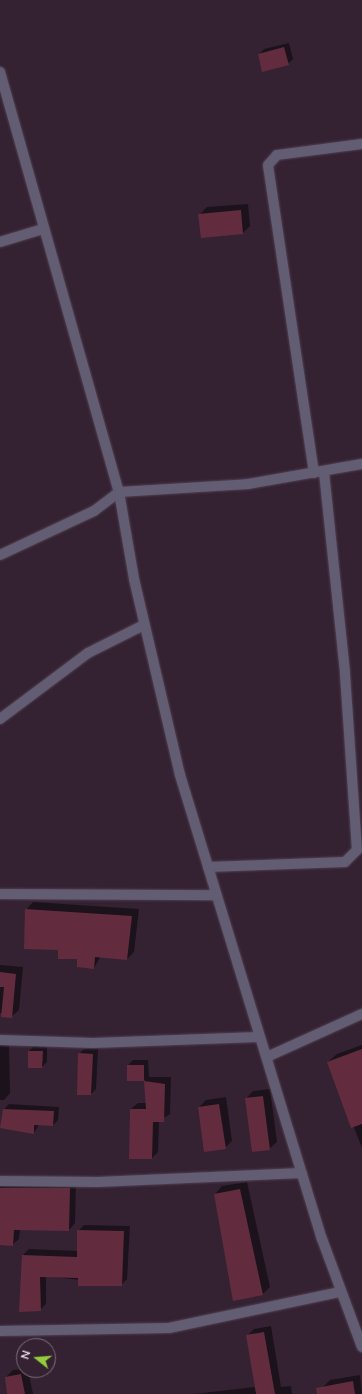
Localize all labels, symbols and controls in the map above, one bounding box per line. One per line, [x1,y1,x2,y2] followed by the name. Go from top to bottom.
[16,1338,56,1378] north arrow
[18,1349,32,1361] text: N

